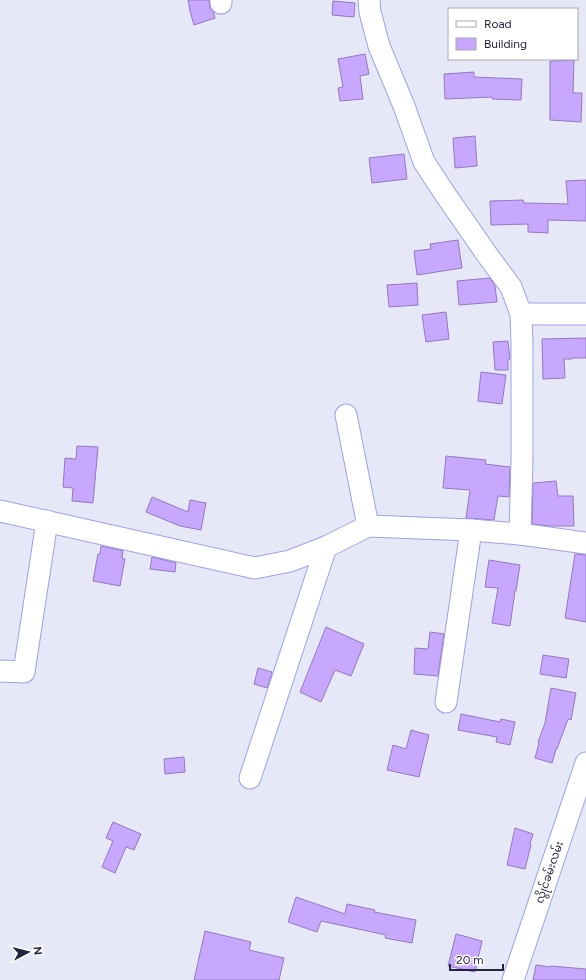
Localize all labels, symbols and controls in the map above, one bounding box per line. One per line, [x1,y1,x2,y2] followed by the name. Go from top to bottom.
[448,8,578,60] legend
[484,17,512,31] text: Road
[484,37,527,51] text: Building
[532,839,568,906] street label: လွိုင်ခမ်းလမ်း
[8,932,48,972] north arrow
[30,946,44,956] text: N
[450,946,503,972] scale bar
[456,953,484,967] text: 20 m

